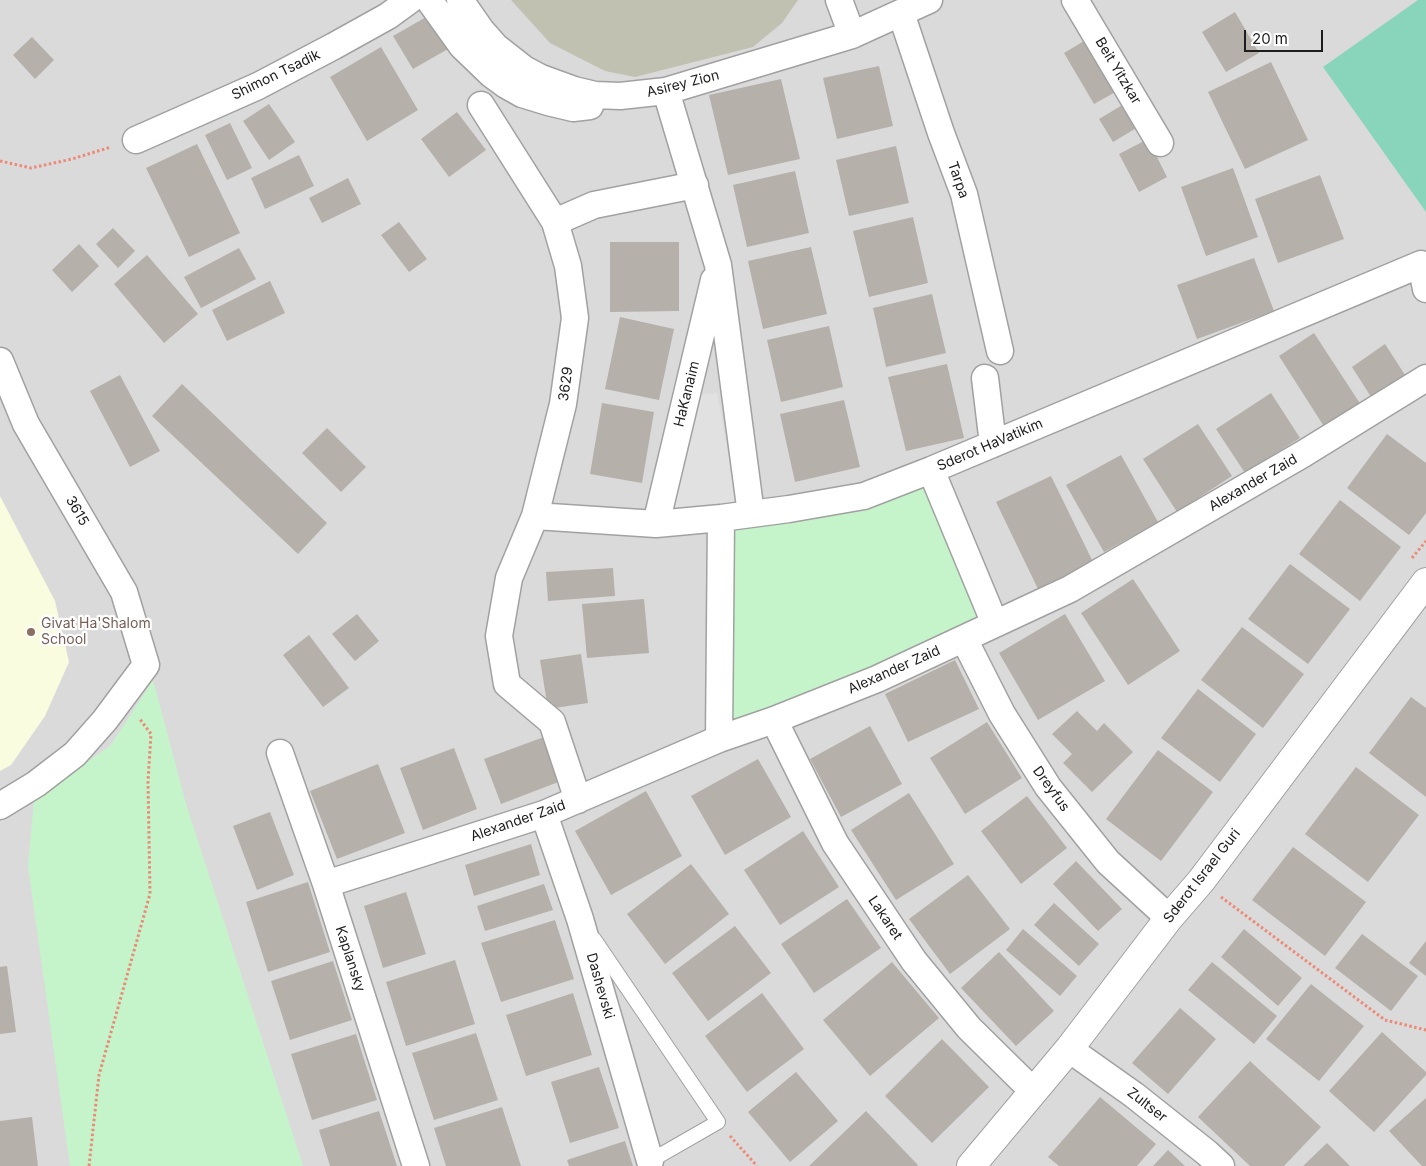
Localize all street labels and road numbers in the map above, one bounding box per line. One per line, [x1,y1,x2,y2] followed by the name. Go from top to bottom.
[1092,35,1144,107] street label: Beit Yitzkar
[229,46,323,104] street label: Shimon Tsadik
[645,67,721,101] street label: Asirey Zion
[944,159,972,201] street label: Tarpa
[671,359,703,429] street label: HaKanaim
[555,366,577,402] street label: 3629
[935,415,1045,475] street label: Sderot HaVatikim
[1206,451,1300,515] street label: Alexander Zaid
[62,493,92,529] street label: 3615
[845,642,943,698] street label: Alexander Zaid
[1029,763,1073,815] street label: Dreyfus
[468,797,568,845] street label: Alexander Zaid
[1160,826,1244,926] street label: Sderot Israel Guri
[864,893,906,943] street label: Lakaret
[331,924,369,994] street label: Kaplansky
[583,951,617,1021] street label: Dashevski
[1124,1084,1170,1126] street label: Zultser

